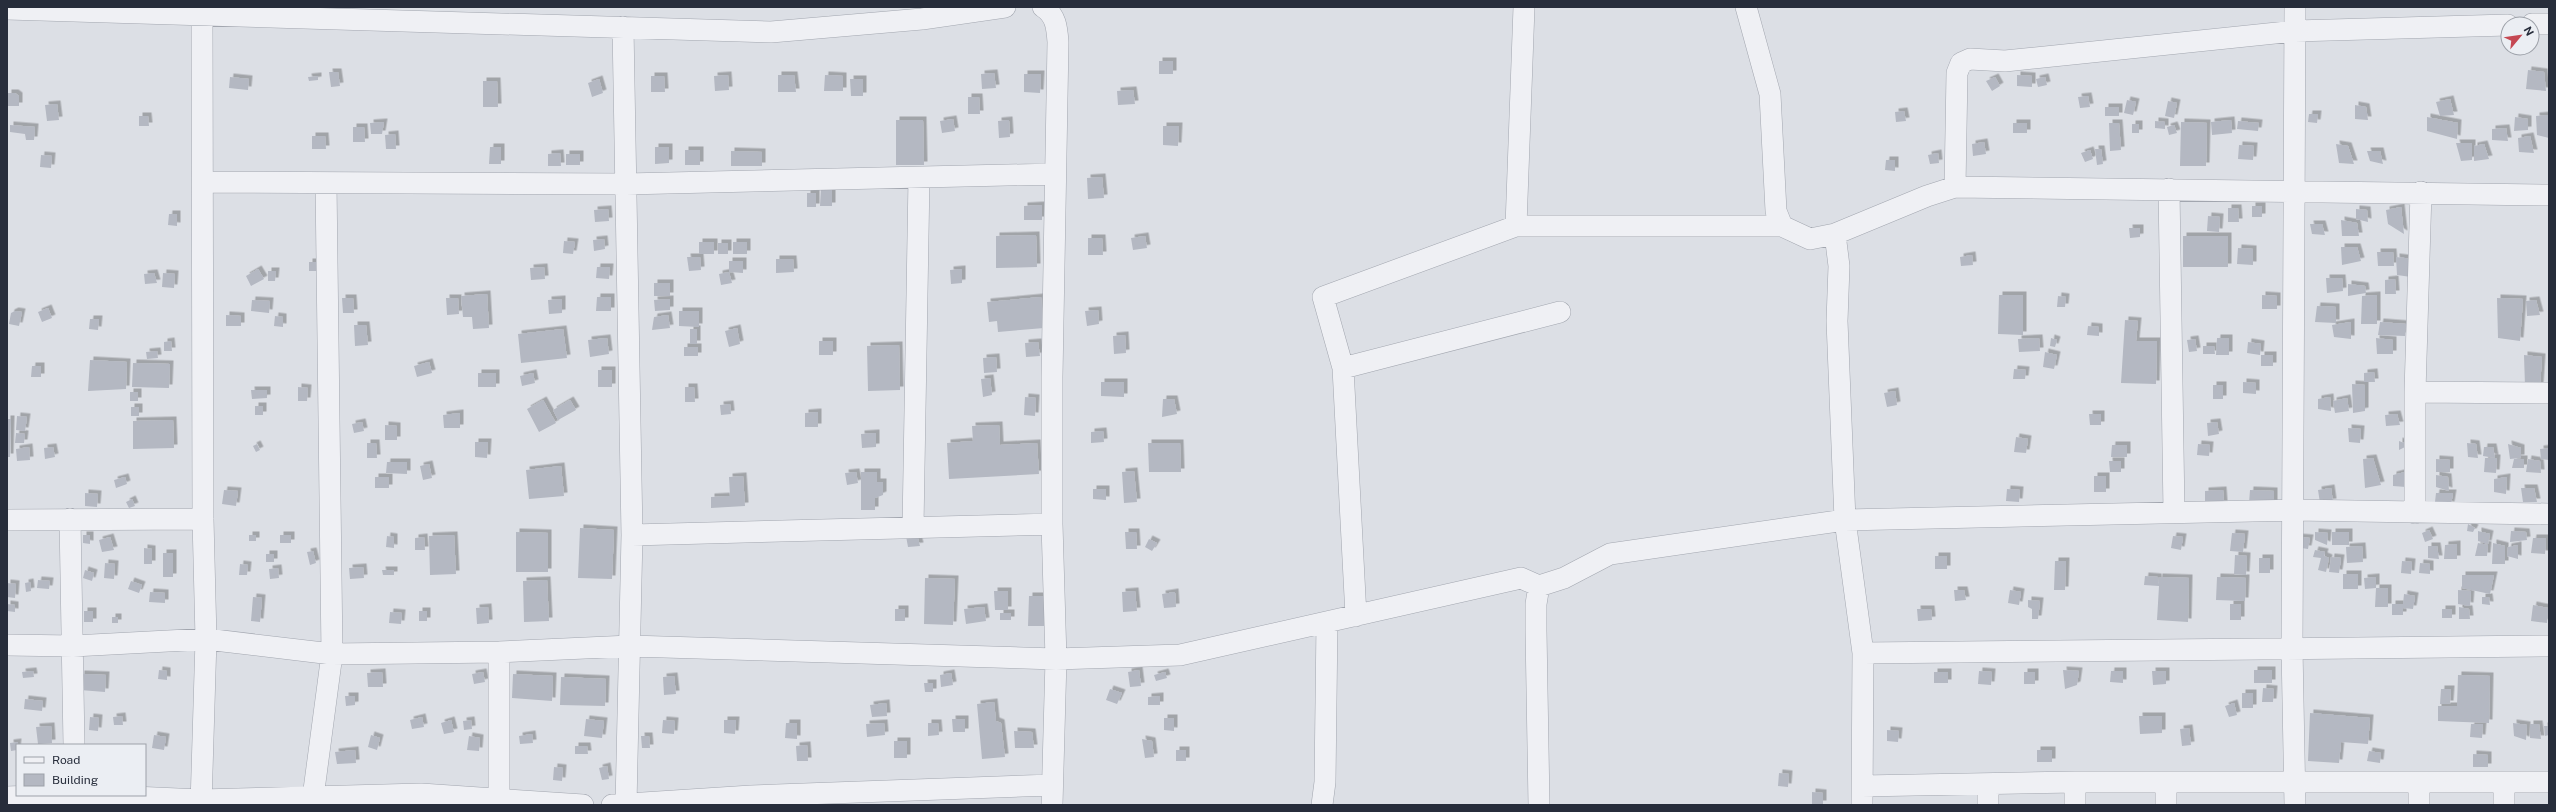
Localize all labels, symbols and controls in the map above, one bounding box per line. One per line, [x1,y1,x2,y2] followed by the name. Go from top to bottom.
[2500,16,2540,56] north arrow
[2521,24,2536,38] text: N
[16,744,146,796] legend
[52,753,80,767] text: Road
[52,773,98,787] text: Building

